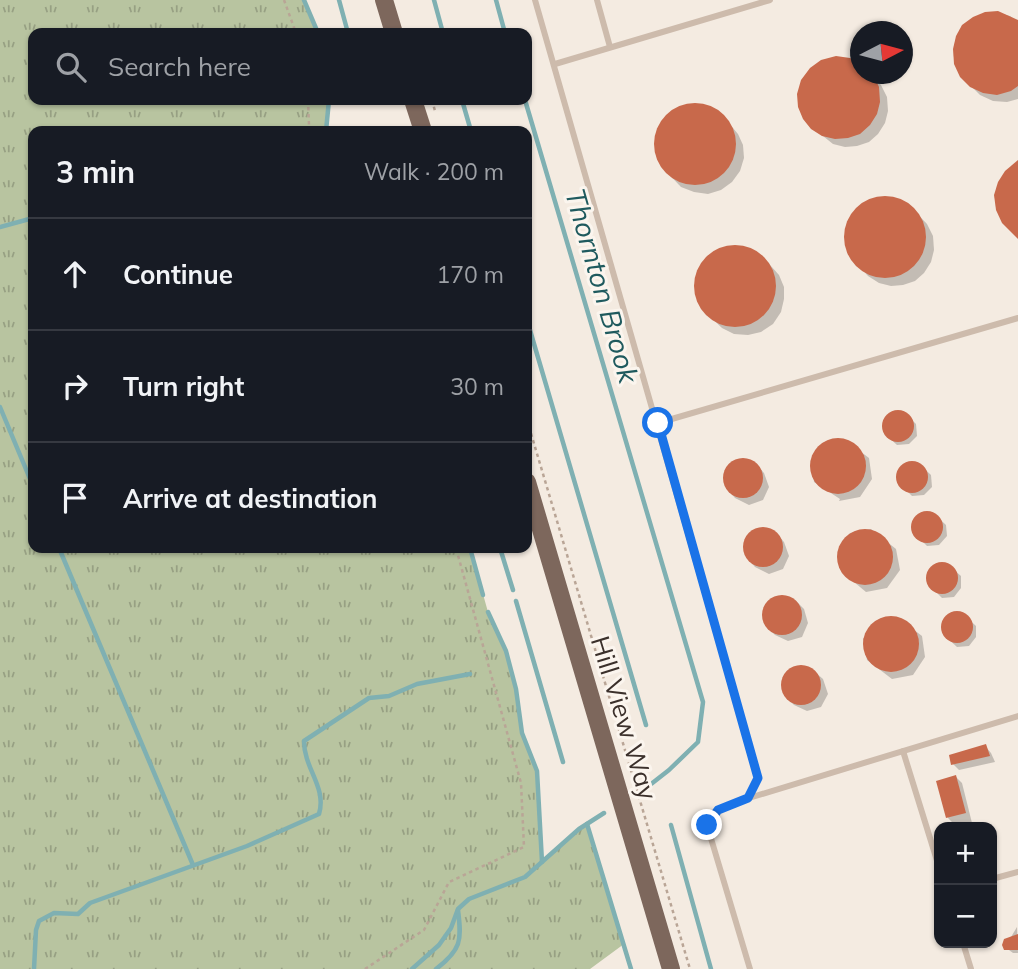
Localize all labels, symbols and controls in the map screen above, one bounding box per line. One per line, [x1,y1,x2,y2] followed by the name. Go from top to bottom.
[850,21,913,84] north arrow
[28,28,532,105] search box
[52,48,90,86] icon: search
[108,50,251,83] text: Search here
[56,153,135,191] text: 3 min
[364,157,504,186] text: Walk · 200 m
[558,185,647,389] water label: Thornton Brook
[56,255,94,293] icon: ahead
[123,258,233,291] text: Continue
[436,260,504,289] text: 170 m
[56,367,94,405] icon: right
[123,370,244,403] text: Turn right
[450,372,504,401] text: 30 m
[642,407,673,438] route start
[56,479,94,517] icon: arrive
[123,482,378,515] text: Arrive at destination
[584,632,665,804] street label: Hill View Way
[691,809,722,840] route end
[934,822,997,948] map controls
[934,822,997,885] button: +
[934,885,997,948] button: −

